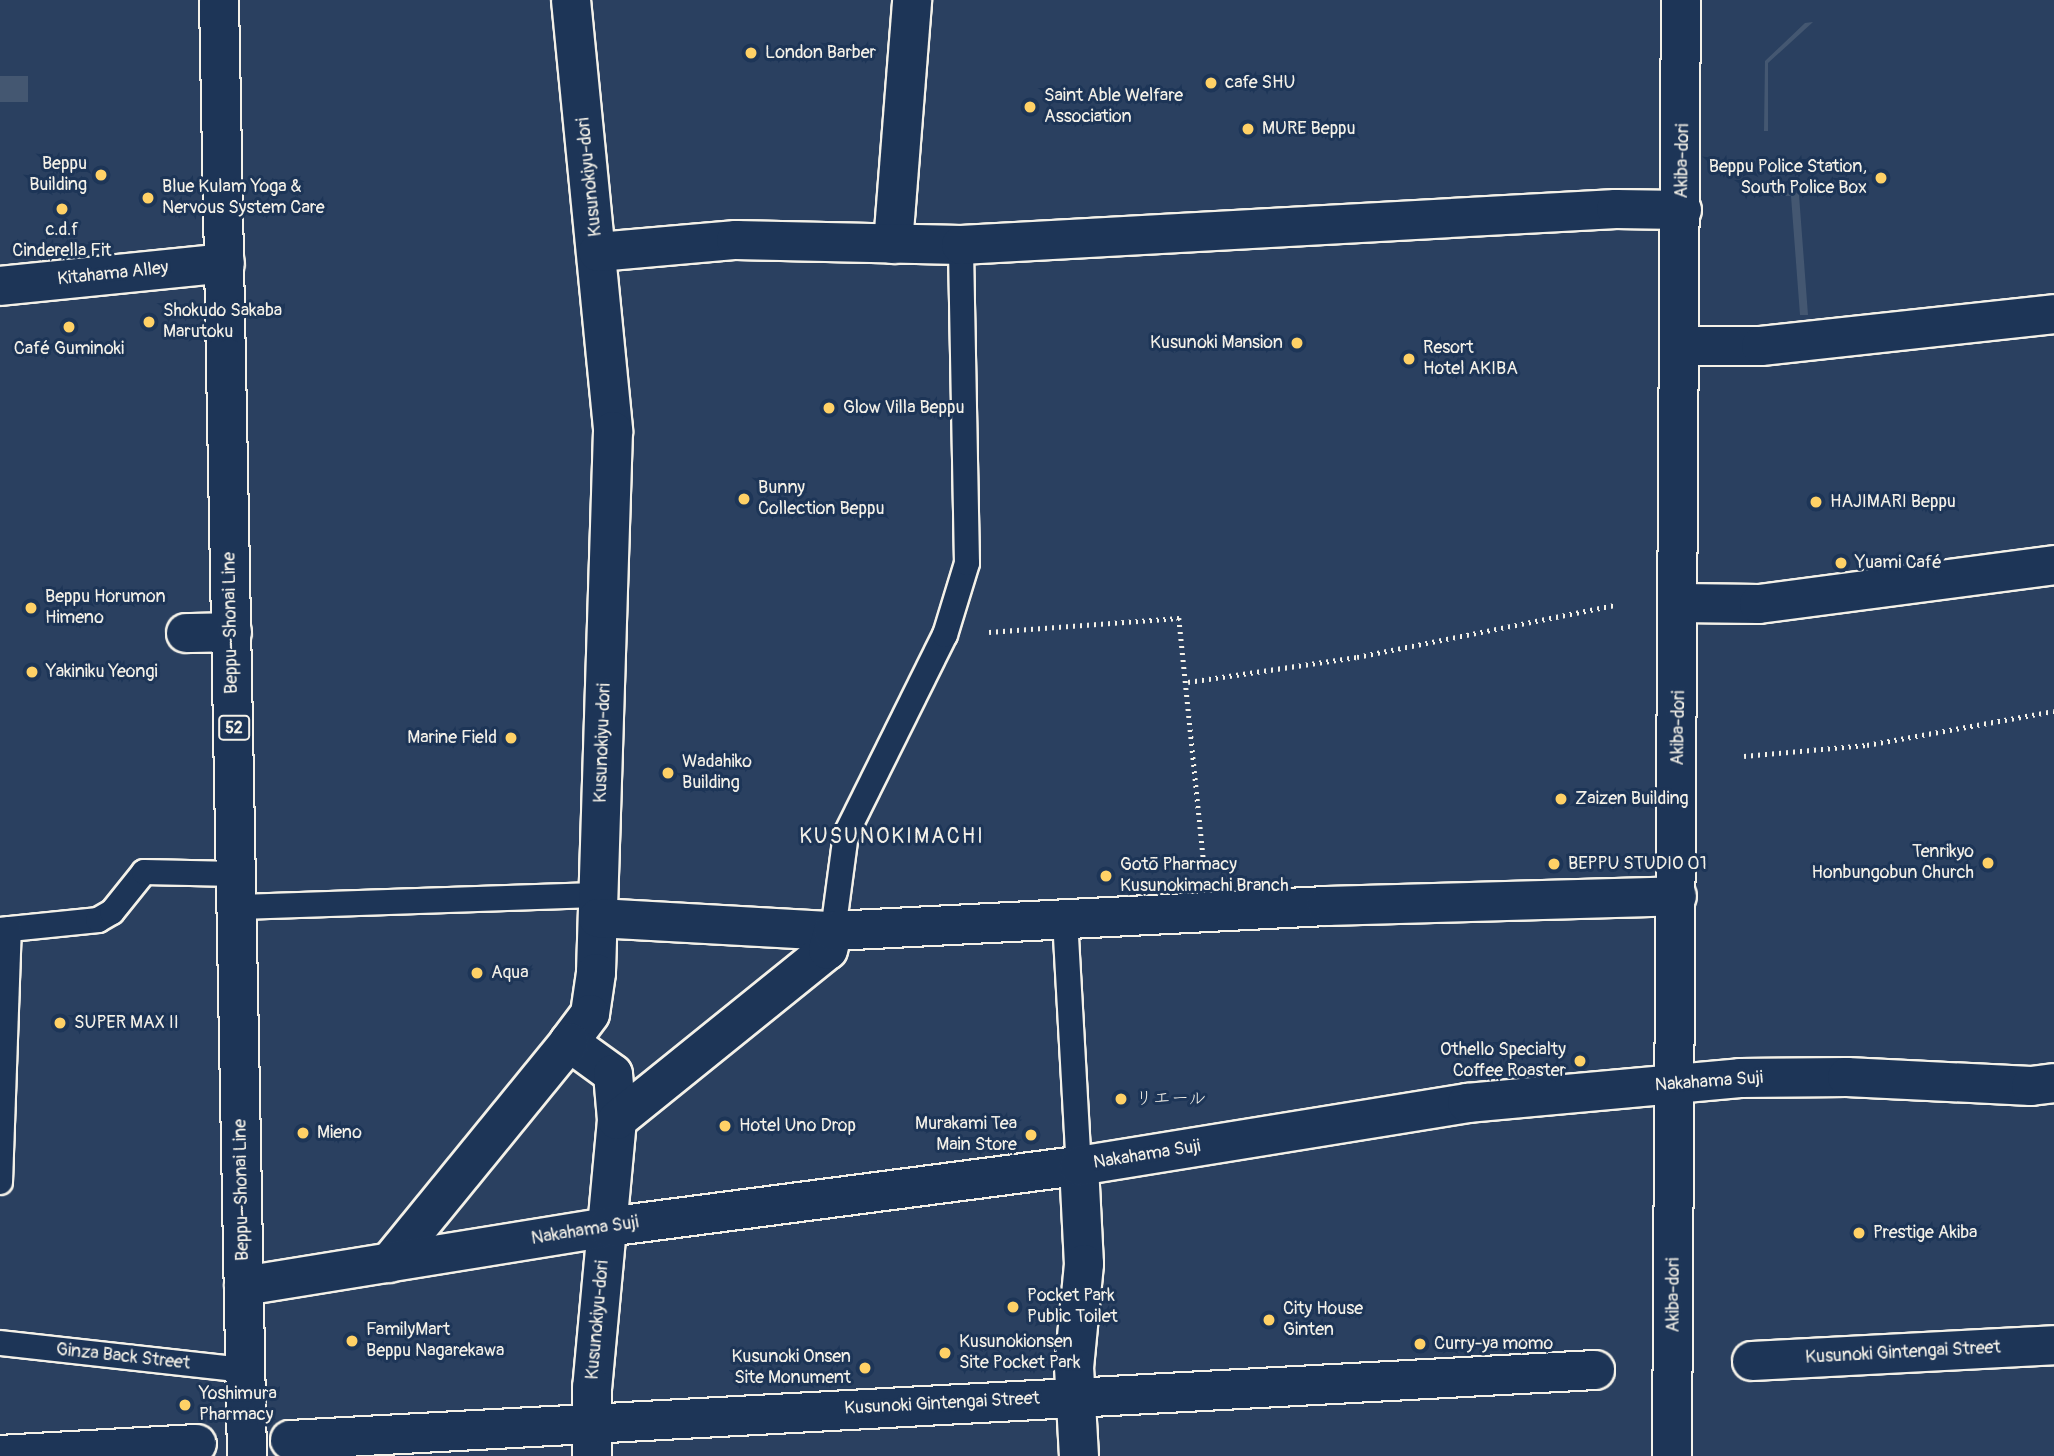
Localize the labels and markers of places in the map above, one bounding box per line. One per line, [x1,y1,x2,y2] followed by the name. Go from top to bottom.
[765,42,876,64] place label: London Barber
[743,45,759,61] marker: London Barber
[1225,72,1295,94] place label: cafe SHU
[1203,75,1219,91] marker: cafe SHU
[1044,86,1183,128] place label: Saint Able Welfare Association
[1022,99,1038,115] marker: Saint Able Welfare Association
[1262,118,1356,140] place label: MURE Beppu
[1240,121,1256,137] marker: MURE Beppu
[29,154,87,196] place label: Beppu Building
[1709,157,1867,200] place label: Beppu Police Station, South Police Box
[93,167,109,183] marker: Beppu Building
[1873,170,1889,186] marker: Beppu Police Station, South Police Box
[162,177,325,220] place label: Blue Kulam Yoga & Nervous System Care
[140,190,156,206] marker: Blue Kulam Yoga & Nervous System Care
[54,201,70,217] marker: c.d.f Cinderella Fit
[12,220,112,262] place label: c.d.f Cinderella Fit
[163,301,282,344] place label: Shokudo Sakaba Marutoku
[141,314,157,330] marker: Shokudo Sakaba Marutoku
[61,319,77,335] marker: Café Guminoki
[1150,332,1283,354] place label: Kusunoki Mansion
[1289,335,1305,351] marker: Kusunoki Mansion
[14,338,124,360] place label: Café Guminoki
[1423,338,1518,380] place label: Resort Hotel AKIBA
[1401,351,1417,367] marker: Resort Hotel AKIBA
[843,397,965,419] place label: Glow Villa Beppu
[821,400,837,416] marker: Glow Villa Beppu
[758,478,885,520] place label: Bunny Collection Beppu
[736,491,752,507] marker: Bunny Collection Beppu
[1830,491,1956,513] place label: HAJIMARI Beppu
[1808,494,1824,510] marker: HAJIMARI Beppu
[1855,552,1942,574] place label: Yuami Café
[1833,555,1849,571] marker: Yuami Café
[45,587,166,630] place label: Beppu Horumon Himeno
[23,600,39,616] marker: Beppu Horumon Himeno
[46,661,158,683] place label: Yakiniku Yeongi
[24,664,40,680] marker: Yakiniku Yeongi
[407,727,497,749] place label: Marine Field
[503,730,519,746] marker: Marine Field
[682,752,752,794] place label: Wadahiko Building
[660,765,676,781] marker: Wadahiko Building
[1575,788,1689,810] place label: Zaizen Building
[1553,791,1569,807] marker: Zaizen Building
[1812,842,1974,884] place label: Tenrikyo Honbungobun Church
[1568,853,1707,875] place label: BEPPU STUDIO 01
[1120,855,1289,898] place label: Gotō Pharmacy Kusunokimachi Branch
[1980,855,1996,871] marker: Tenrikyo Honbungobun Church
[1546,856,1562,872] marker: BEPPU STUDIO 01
[1098,868,1114,884] marker: Gotō Pharmacy Kusunokimachi Branch
[491,962,529,984] place label: Aqua
[469,965,485,981] marker: Aqua
[74,1012,179,1034] place label: SUPER MAX II
[52,1015,68,1031] marker: SUPER MAX II
[1440,1040,1566,1082] place label: Othello Specialty Coffee Roaster
[1572,1053,1588,1069] marker: Othello Specialty Coffee Roaster
[1135,1088,1207,1110] place label: リエール
[1113,1091,1129,1107] marker: リエール
[915,1114,1017,1156] place label: Murakami Tea Main Store
[739,1115,856,1137] place label: Hotel Uno Drop
[717,1118,733,1134] marker: Hotel Uno Drop
[317,1122,362,1144] place label: Mieno
[295,1125,311,1141] marker: Mieno
[1023,1127,1039,1143] marker: Murakami Tea Main Store
[1873,1222,1977,1244] place label: Prestige Akiba
[1851,1225,1867,1241] marker: Prestige Akiba
[1027,1286,1118,1328] place label: Pocket Park Public Toilet
[1005,1299,1021,1315] marker: Pocket Park Public Toilet
[1283,1299,1363,1342] place label: City House Ginten
[1261,1312,1277,1328] marker: City House Ginten
[366,1320,504,1362] place label: FamilyMart Beppu Nagarekawa
[959,1332,1081,1374] place label: Kusunokionsen Site Pocket Park
[344,1333,360,1349] marker: FamilyMart Beppu Nagarekawa
[1434,1333,1553,1355] place label: Curry-ya momo
[1412,1336,1428,1352] marker: Curry-ya momo
[937,1345,953,1361] marker: Kusunokionsen Site Pocket Park
[732,1347,851,1390] place label: Kusunoki Onsen Site Monument
[857,1360,873,1376] marker: Kusunoki Onsen Site Monument
[199,1384,277,1426] place label: Yoshimura Pharmacy
[177,1397,193,1413] marker: Yoshimura Pharmacy

